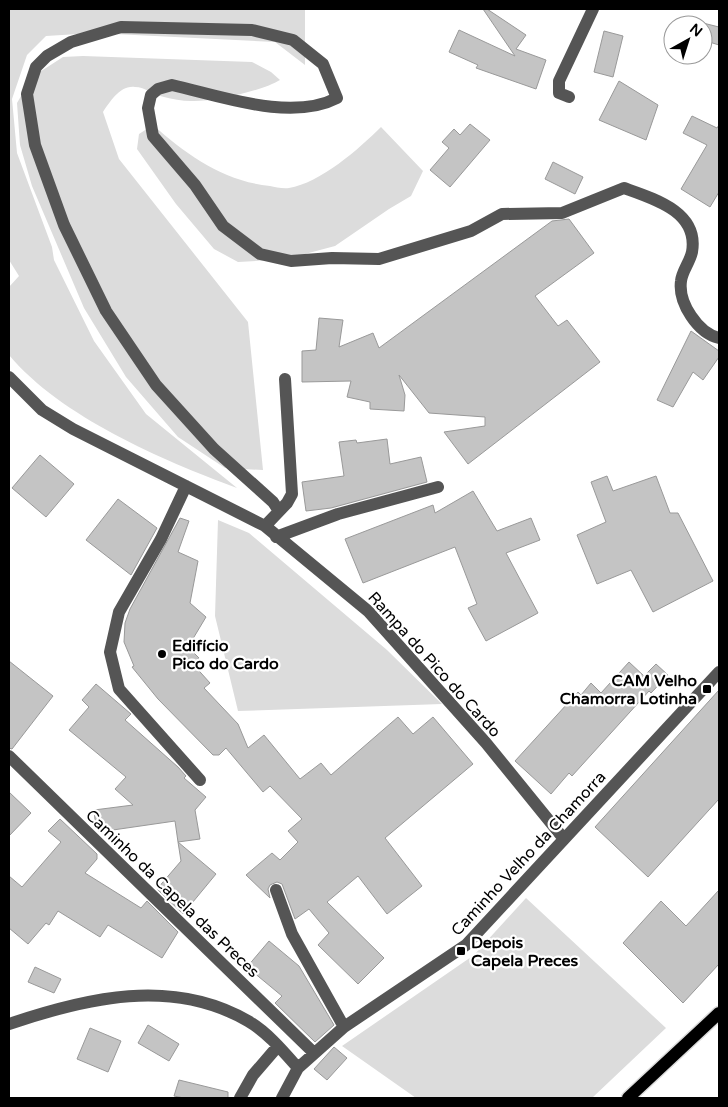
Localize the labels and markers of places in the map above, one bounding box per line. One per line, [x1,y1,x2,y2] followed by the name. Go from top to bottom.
[172,636,279,674] place label: Edifício Pico do Cardo
[156,648,168,660] marker: Edifício Pico do Cardo
[560,671,697,709] place label: CAM Velho Chamorra Lotinha
[701,683,713,695] marker: CAM Velho Chamorra Lotinha
[471,933,578,971] place label: Depois Capela Preces
[455,945,467,957] marker: Depois Capela Preces

